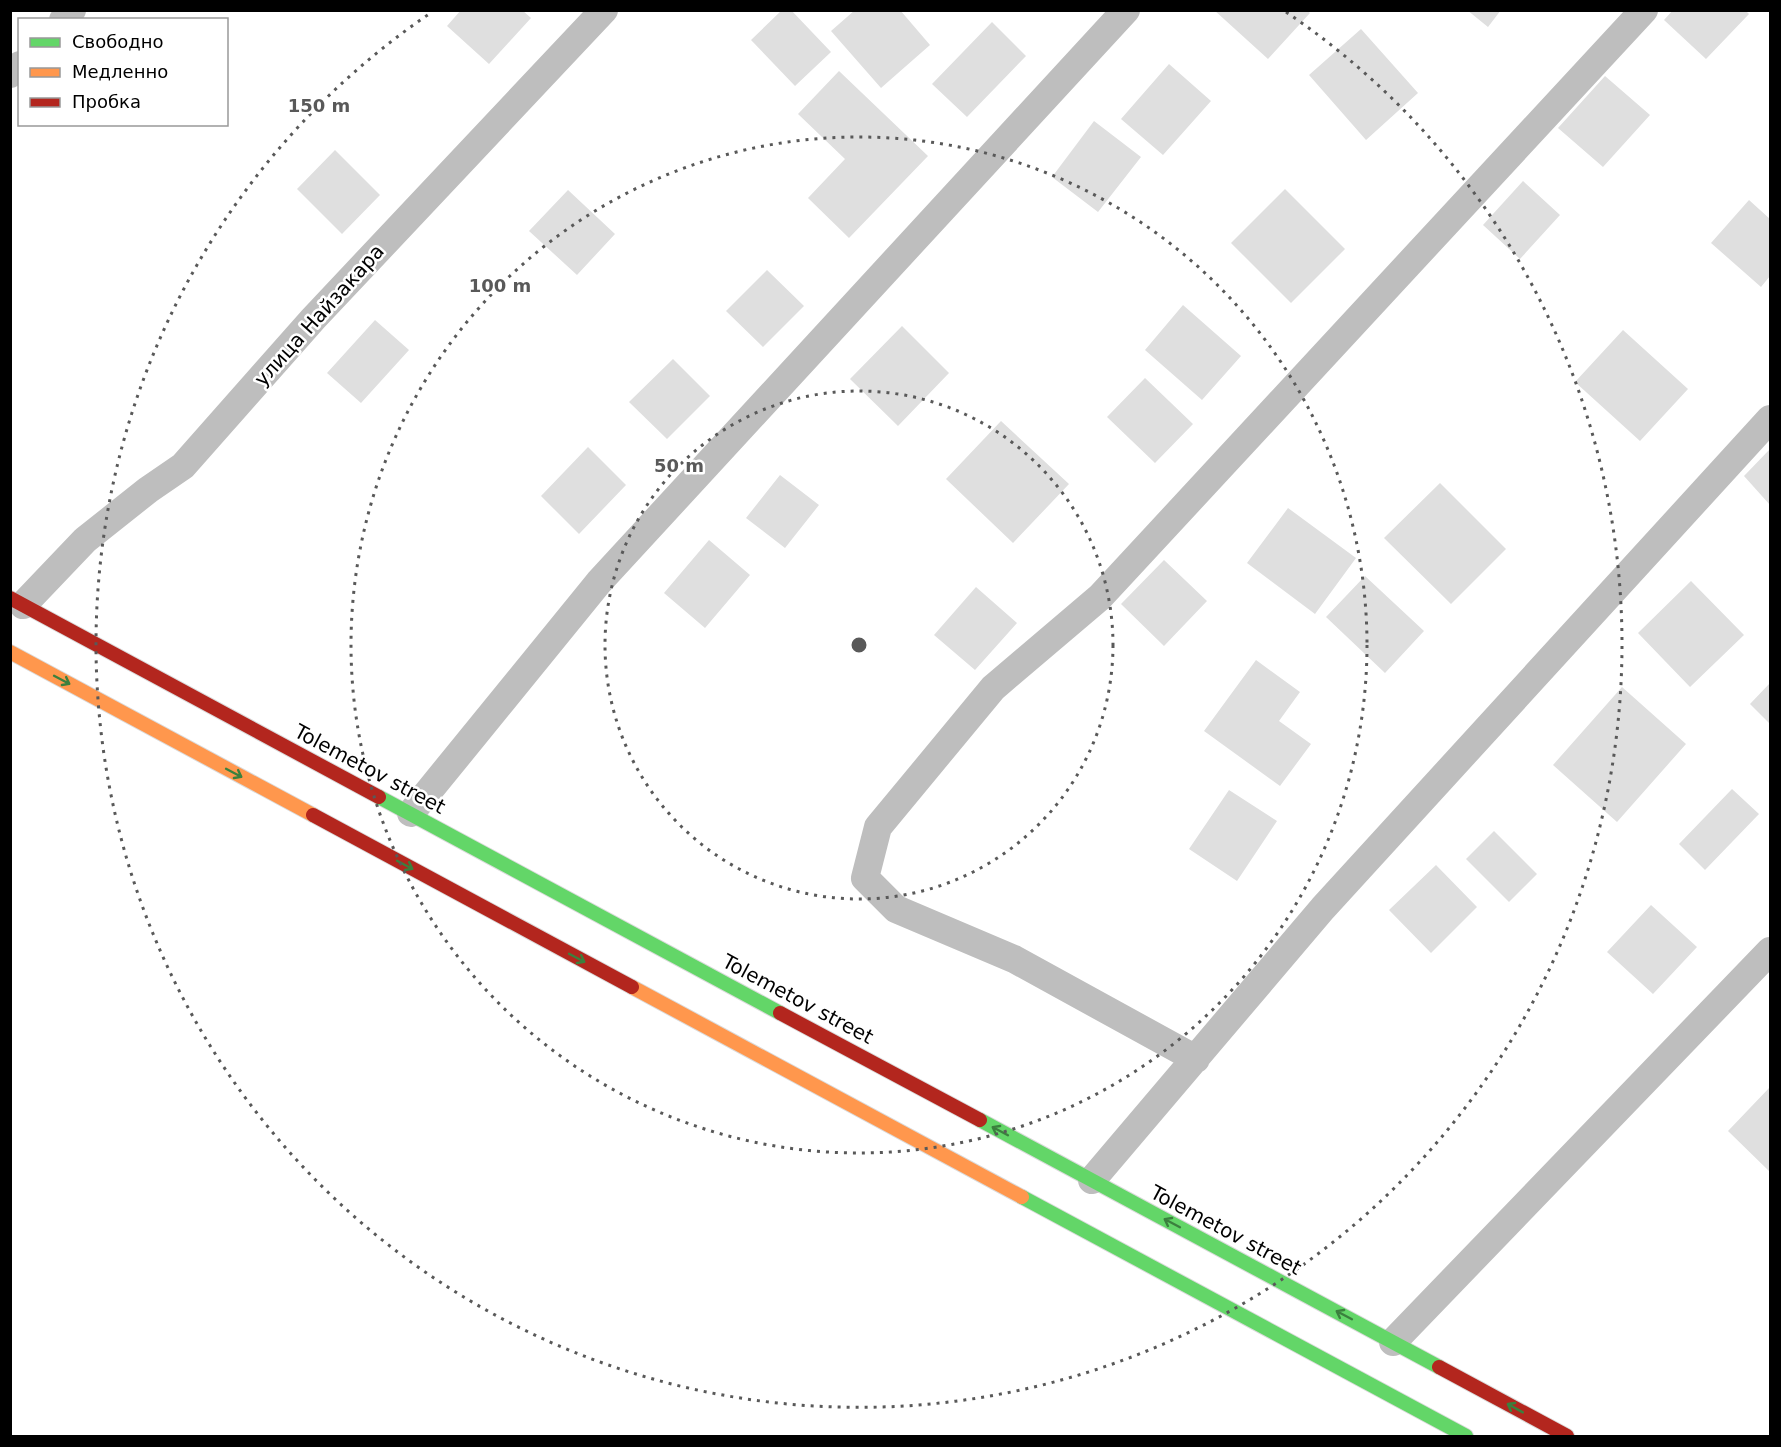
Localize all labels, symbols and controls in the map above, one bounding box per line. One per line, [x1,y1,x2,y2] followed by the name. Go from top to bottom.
[18,18,228,126] legend
[72,31,164,52] text: Свободно
[72,61,168,82] text: Медленно
[72,91,141,112] text: Пробка
[288,95,350,116] text: 150 m
[249,239,389,391] street label: улица Найзакара
[469,275,531,296] text: 100 m
[654,455,704,476] text: 50 m
[849,635,869,655] centre of rings
[53,674,70,686] one-way arrow
[290,719,450,819] street label: Tolemetov street
[224,768,242,779] one-way arrow
[396,860,414,871] one-way arrow
[718,949,878,1049] street label: Tolemetov street
[568,952,585,964] one-way arrow
[992,1125,1010,1136] one-way arrow
[1146,1180,1306,1280] street label: Tolemetov street
[1164,1217,1181,1229] one-way arrow
[1336,1309,1353,1321] one-way arrow
[1507,1402,1524,1414] one-way arrow

